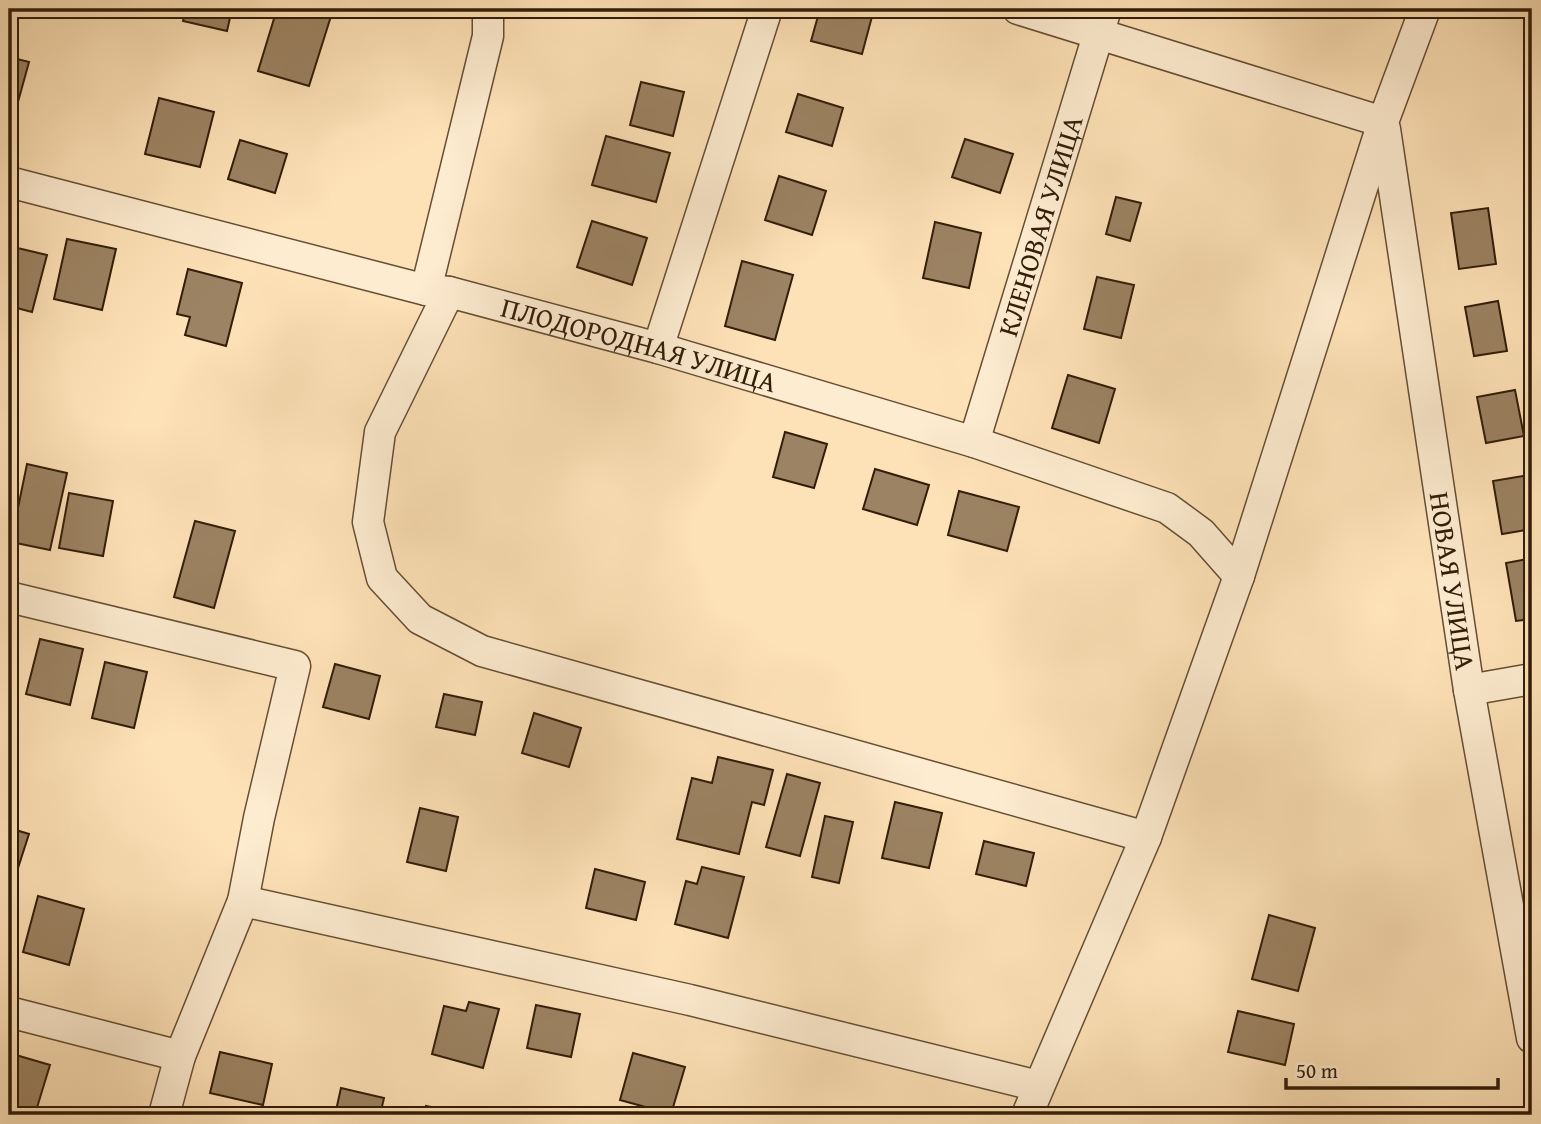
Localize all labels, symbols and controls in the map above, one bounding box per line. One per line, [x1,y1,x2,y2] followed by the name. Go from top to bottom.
[986,110,1092,341] street label: КЛЕНОВАЯ УЛИЦА
[497,286,782,402] street label: ПЛОДОРОДНАЯ УЛИЦА
[1420,489,1487,673] street label: НОВАЯ УЛИЦА
[1286,1047,1497,1091] scale bar
[1296,1055,1338,1086] text: 50 m

